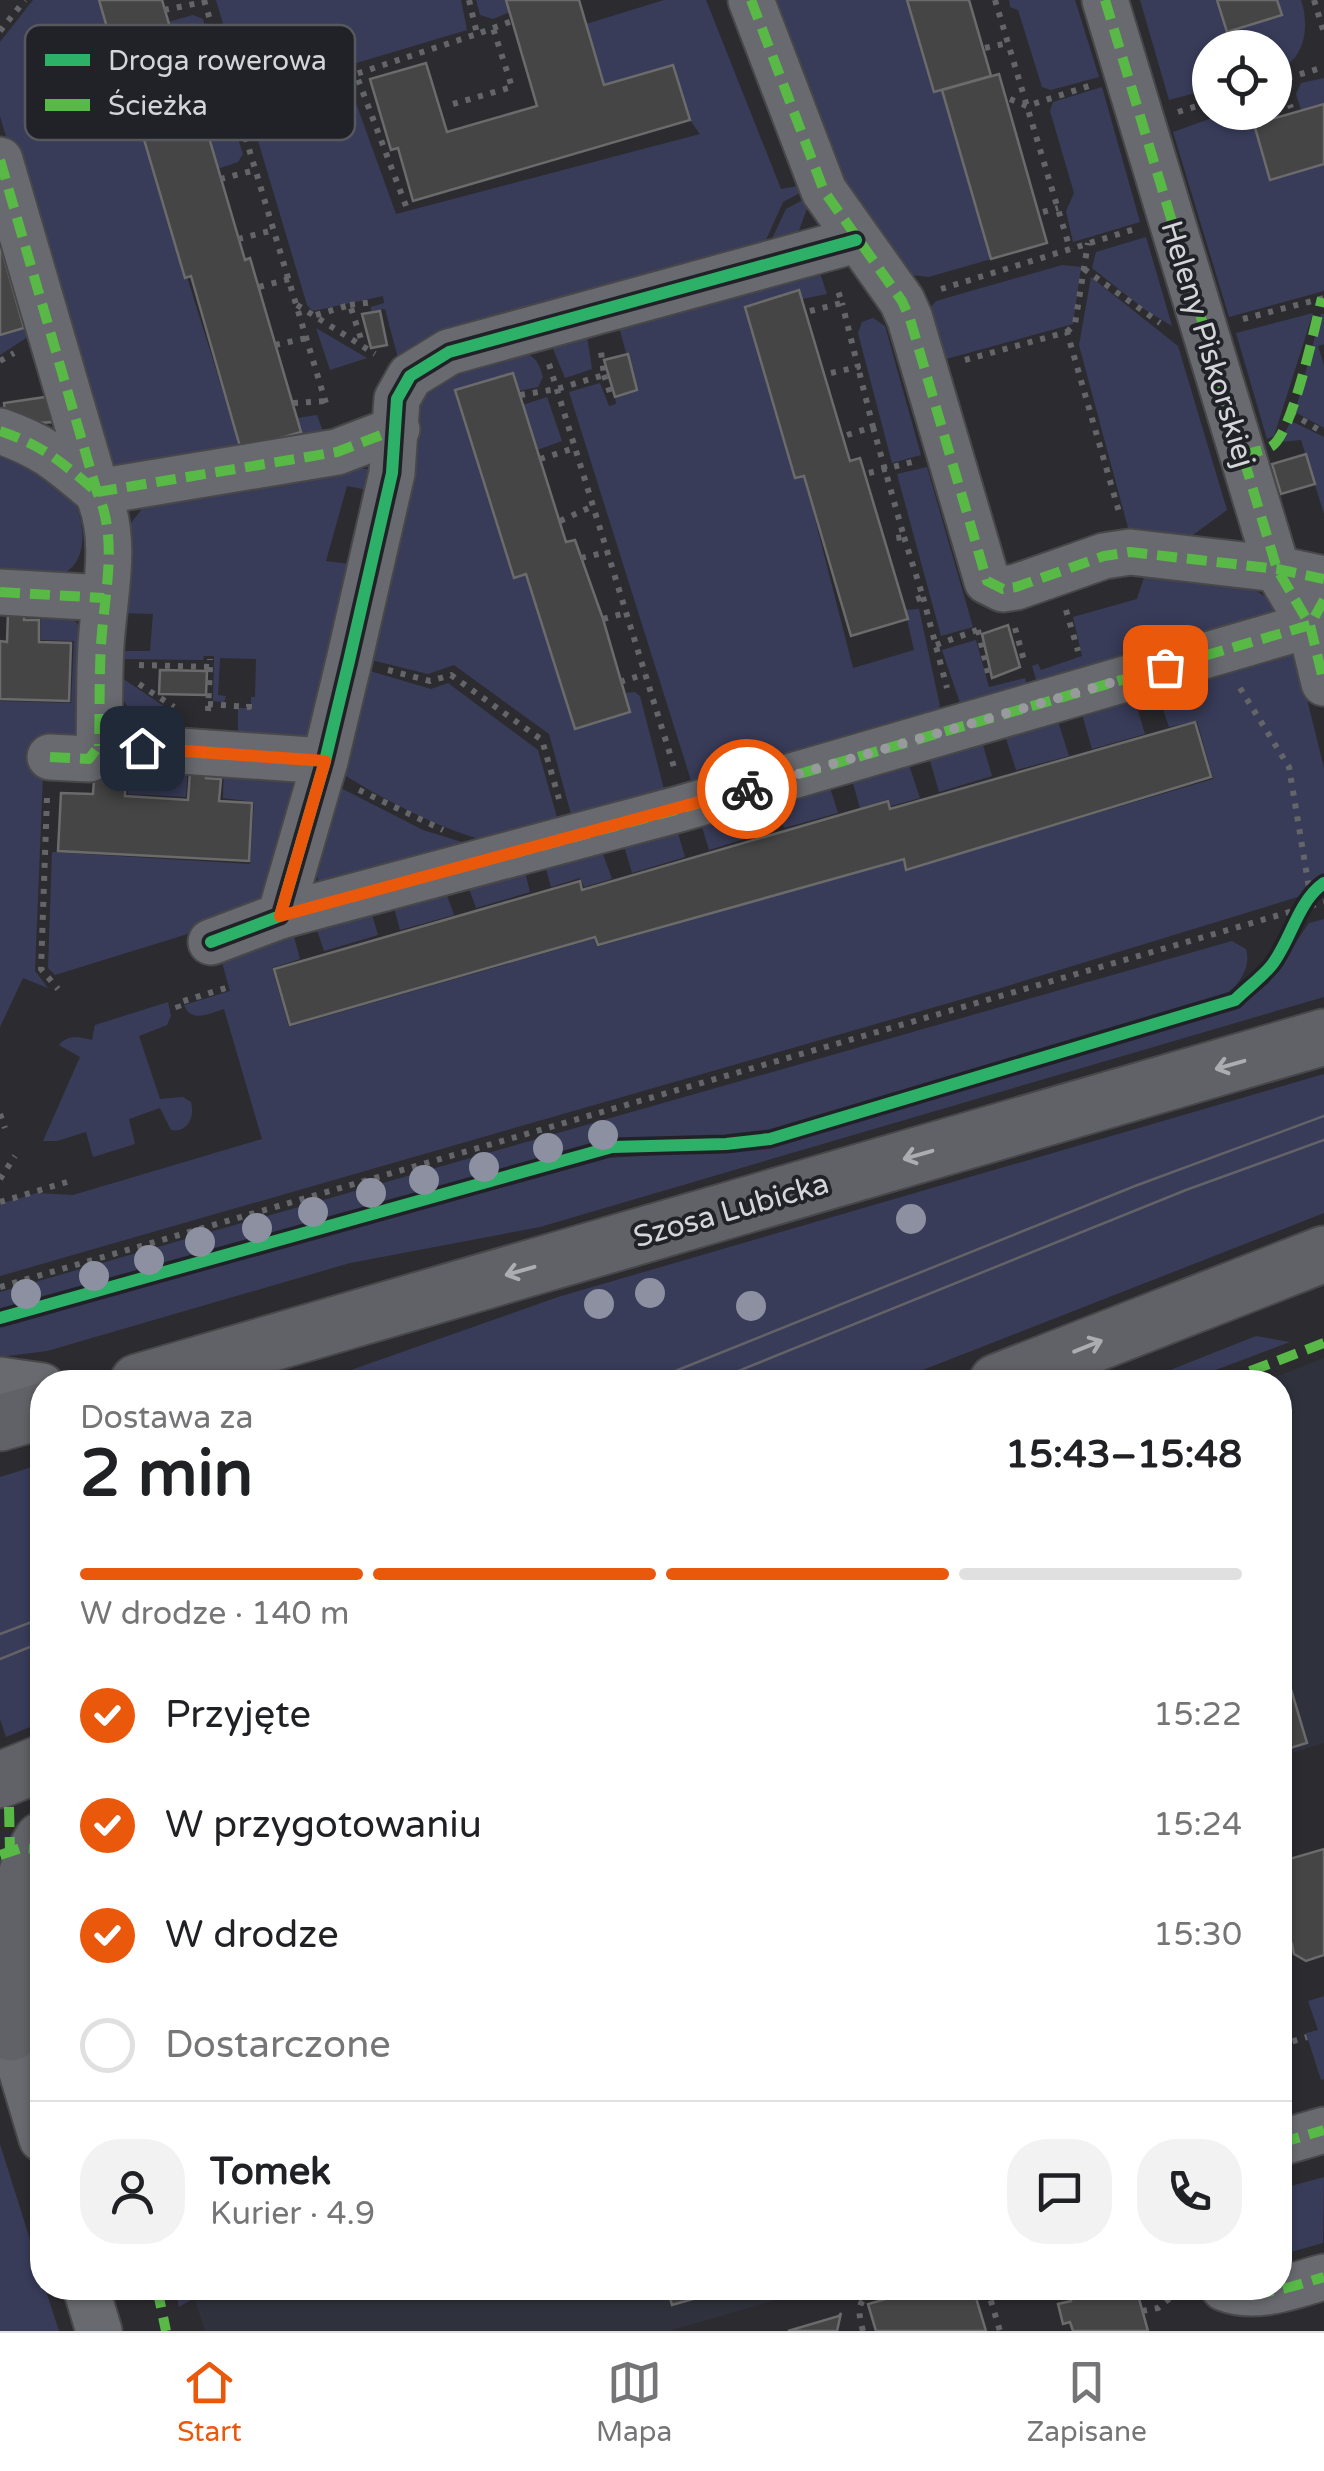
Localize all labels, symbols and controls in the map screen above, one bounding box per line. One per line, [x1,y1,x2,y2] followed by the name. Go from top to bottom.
[25,25,355,140] legend
[1192,30,1292,130] map controls
[1192,30,1292,130] button: locate
[108,44,327,78] text: Droga rowerowa
[108,89,208,123] text: Ścieżka
[1152,216,1263,472] street label: Heleny Piskorskiej
[1123,625,1208,710] pin
[1138,640,1193,695] icon: bag
[100,706,185,791] pin
[115,721,170,776] icon: home
[697,739,797,839] courier
[720,762,775,817] icon: bike
[1215,1057,1247,1075] one-way arrow
[903,1147,934,1165] one-way arrow
[629,1165,833,1256] street label: Szosa Lubicka
[505,1263,536,1281] one-way arrow
[1072,1336,1103,1354] one-way arrow
[80,1399,253,1437] text: Dostawa za
[1005,1432,1242,1478] text: 15:43–15:48
[80,1435,253,1514] text: 2 min
[80,1595,349,1633] text: W drodze · 140 m
[80,1688,135,1743] icon: check
[165,1692,311,1738] text: Przyjęte
[1153,1696,1242,1734] text: 15:22
[80,1798,135,1853] icon: check
[165,1802,482,1848] text: W przygotowaniu
[1153,1806,1242,1844] text: 15:24
[80,1908,135,1963] icon: check
[165,1912,339,1958] text: W drodze
[1153,1916,1242,1954] text: 15:30
[165,2022,391,2068] text: Dostarczone
[80,2139,185,2244] button: person
[1007,2139,1112,2244] button: chat
[1137,2139,1242,2244] button: phone
[210,2149,331,2195] text: Tomek
[210,2195,375,2233] text: Kurier · 4.9
[177,2355,242,2449] tab: Start
[596,2355,672,2449] tab: Mapa
[1027,2355,1147,2449] tab: Zapisane

